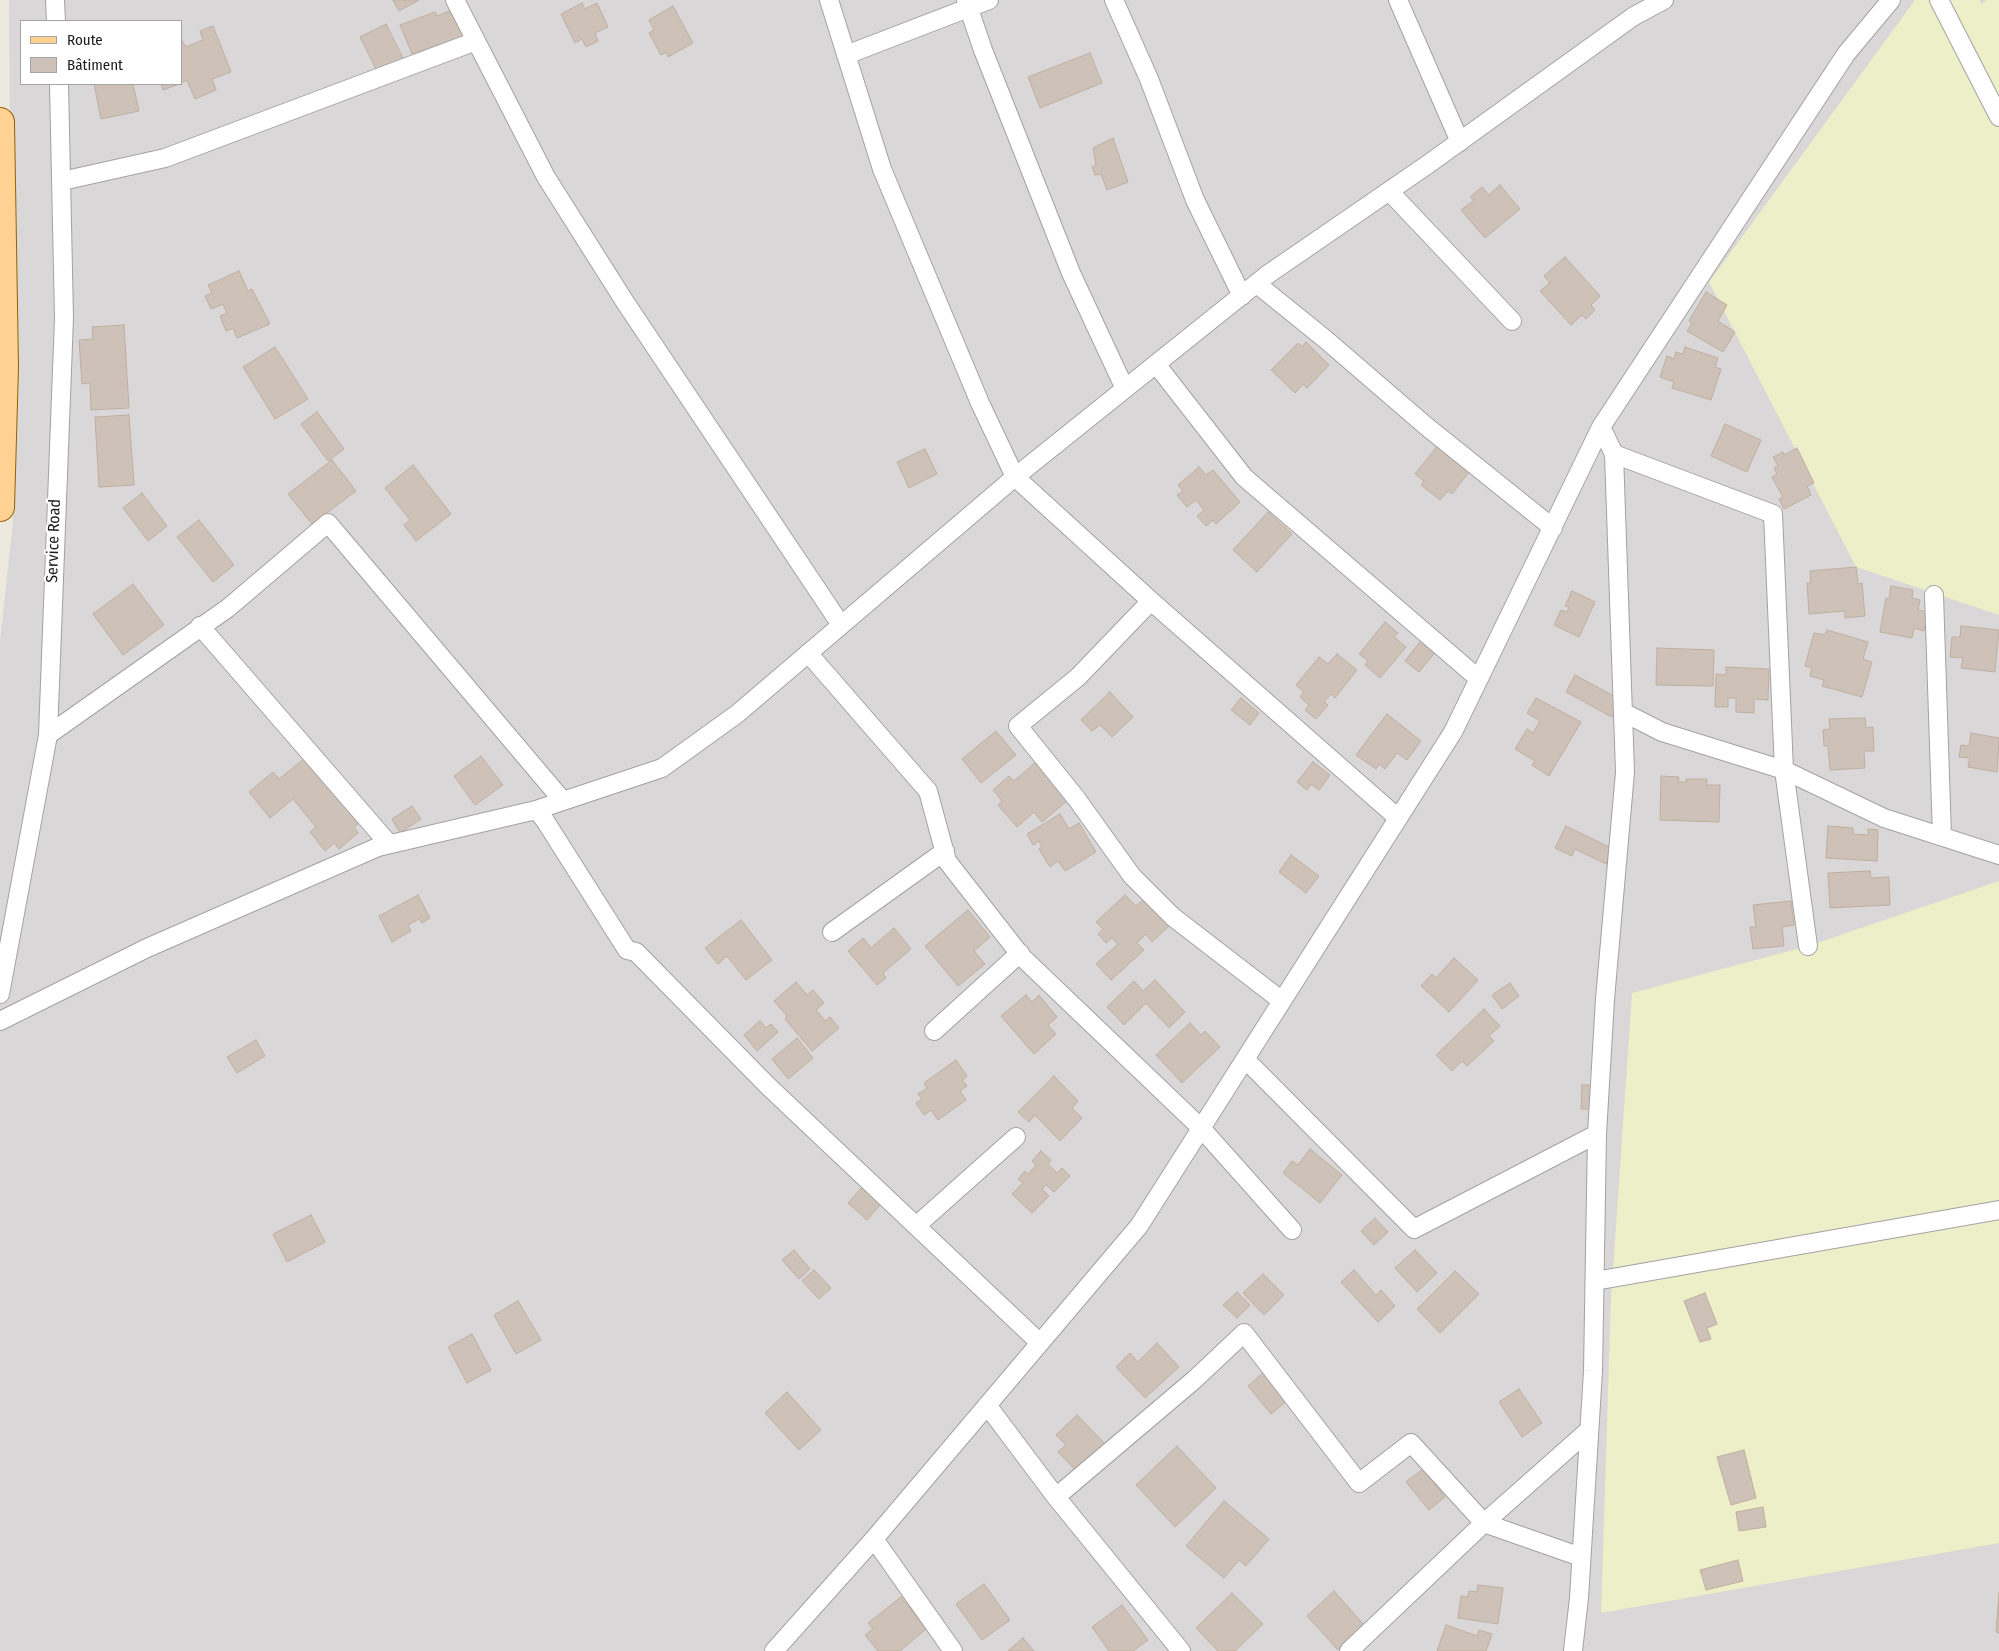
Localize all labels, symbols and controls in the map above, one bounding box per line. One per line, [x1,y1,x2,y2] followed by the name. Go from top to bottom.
[20,20,182,85] legend
[67,31,103,49] text: Route
[67,56,123,74] text: Bâtiment
[43,499,65,583] street label: Service Road

